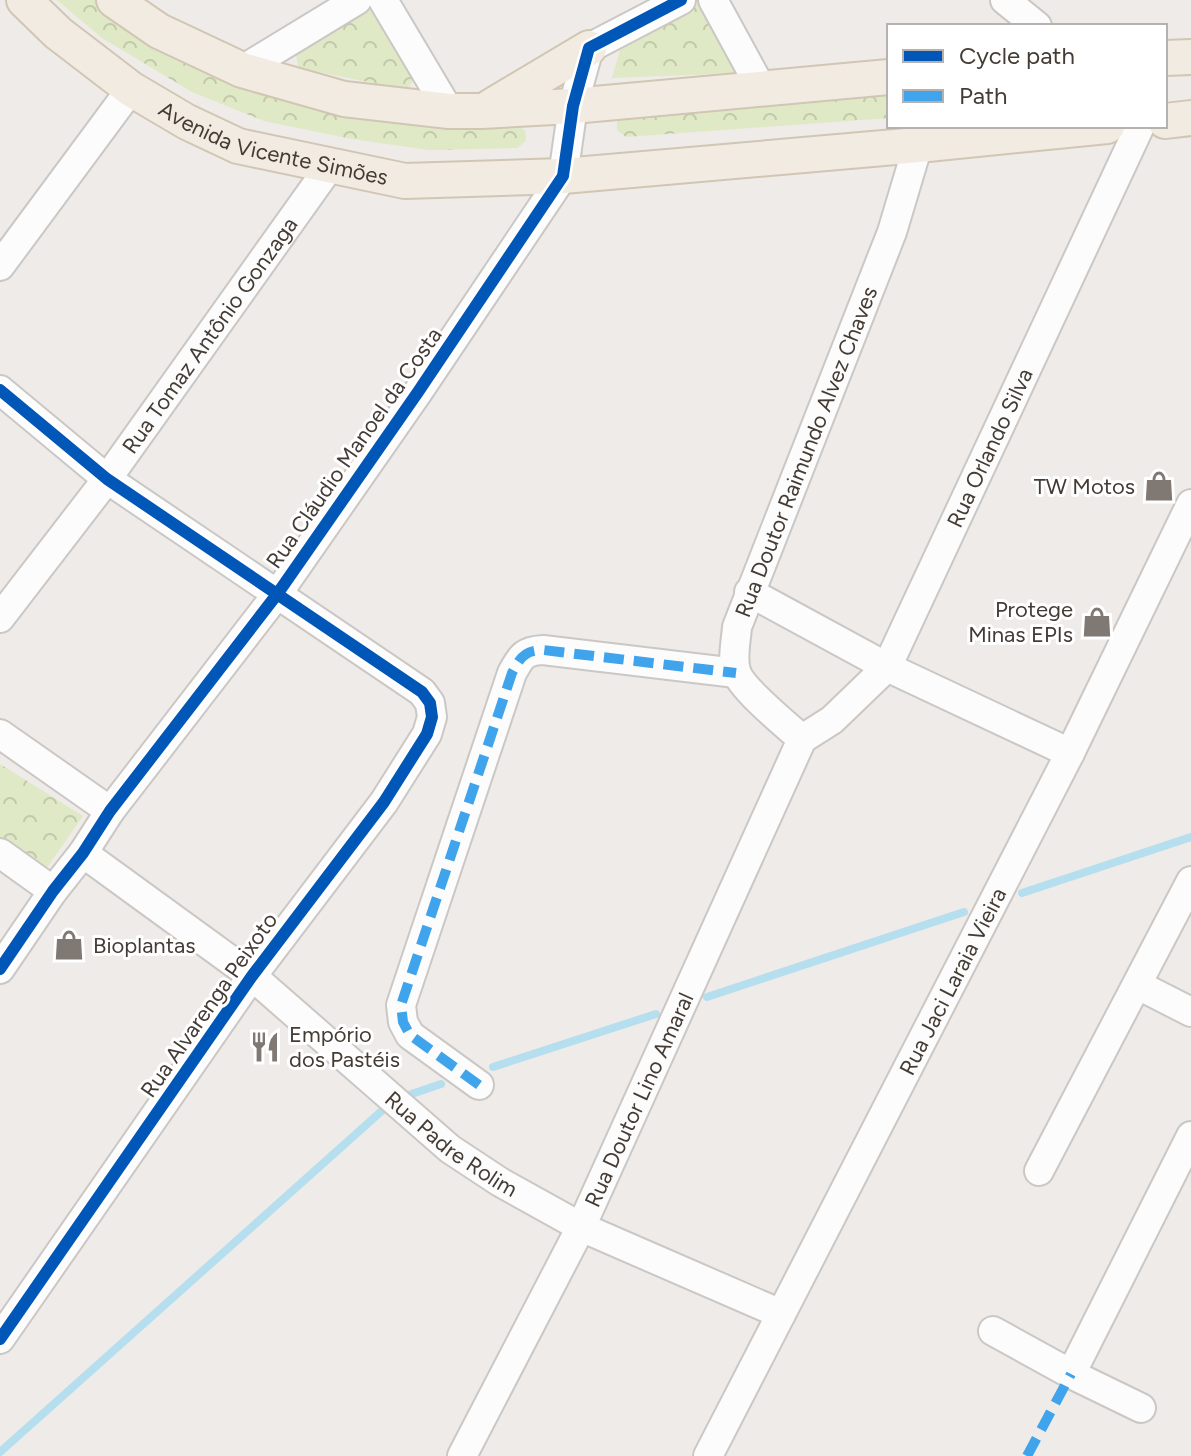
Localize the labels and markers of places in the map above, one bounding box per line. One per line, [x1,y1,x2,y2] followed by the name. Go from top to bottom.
[1142,469,1176,503] shop icon: TW Motos
[1034,473,1135,500] place label: TW Motos
[968,596,1073,648] place label: Protege Minas EPIs
[1080,605,1114,639] shop icon: Protege Minas EPIs
[52,928,86,962] shop icon: Bioplantas
[93,932,195,959] place label: Bioplantas
[289,1021,400,1073] place label: Empório dos Pastéis
[248,1030,282,1064] restaurant icon: Empório dos Pastéis

